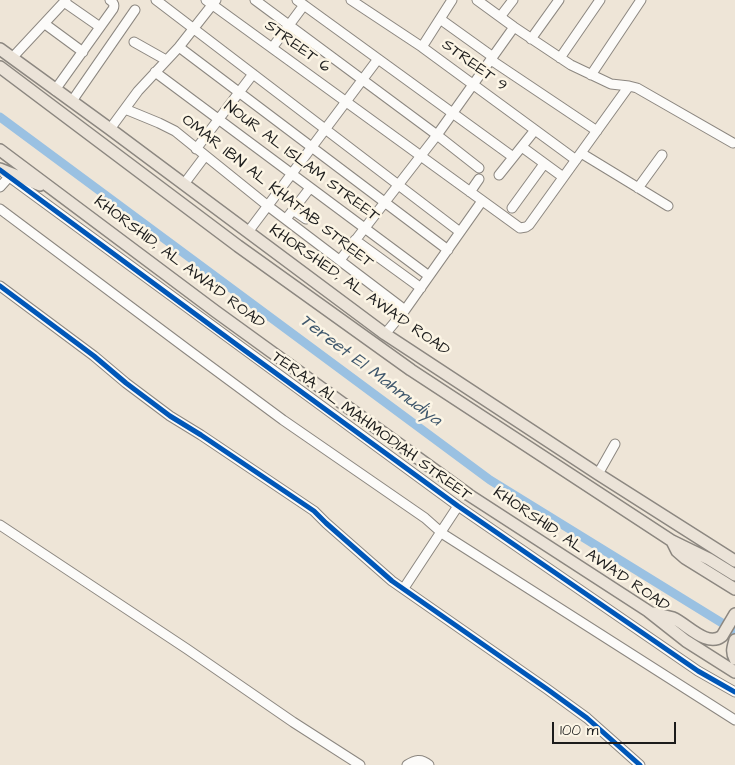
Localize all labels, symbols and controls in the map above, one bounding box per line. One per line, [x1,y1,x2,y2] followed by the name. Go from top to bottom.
[260,17,334,77] street label: STREET 6
[438,36,510,96] street label: STREET 9
[220,97,382,227] street label: NOUR AL ISLAM STREET
[177,111,377,273] street label: OMAR IBN AL KHATAB STREET
[90,192,268,334] street label: KHORSHID, AL AWA'D ROAD
[265,221,453,361] street label: KHORSHED, AL AWA'D ROAD
[295,310,445,432] water label: Tereet El Mahmudiya
[267,348,475,506] street label: TERAA AL MAHMODIAH STREET
[489,484,673,616] street label: KHORSHID, AL AWA'D ROAD
[555,712,679,744] scale bar
[560,720,599,741] text: 100 m

